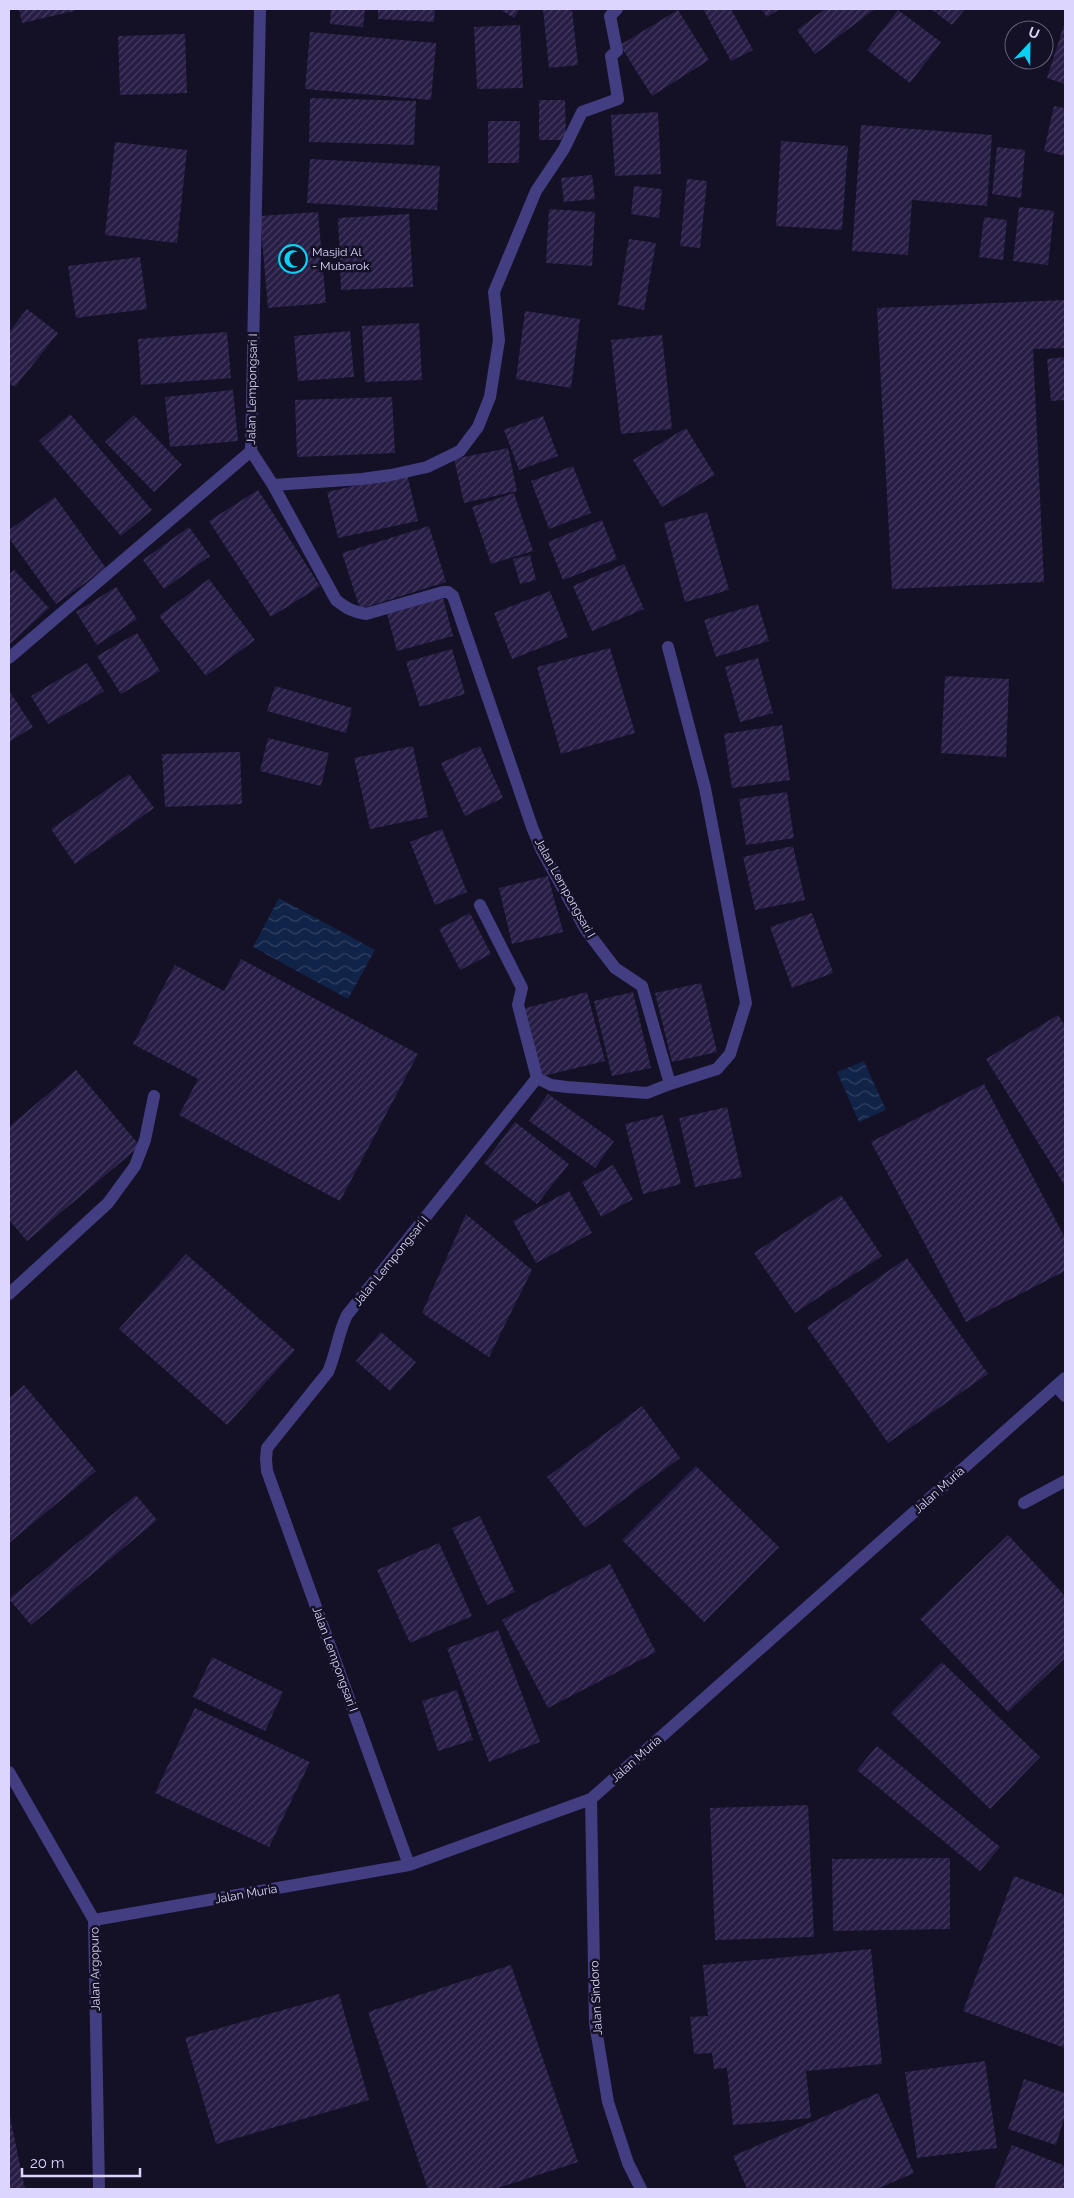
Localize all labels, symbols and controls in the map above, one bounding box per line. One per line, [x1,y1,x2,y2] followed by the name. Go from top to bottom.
[1004,20,1054,70] north arrow
[1026,24,1042,42] text: U
[278,244,308,274] mosque icon: Masjid Al - Mubarok
[312,245,370,273] place label: Masjid Al - Mubarok
[244,333,260,445] street label: Jalan Lempongsari I
[532,836,598,940] street label: Jalan Lempongsari I
[351,1213,431,1309] street label: Jalan Lempongsari I
[911,1464,967,1516] street label: Jalan Muria
[309,1604,361,1714] street label: Jalan Lempongsari I
[608,1733,664,1785] street label: Jalan Muria
[214,1882,278,1906] street label: Jalan Muria
[87,1927,103,2011] street label: Jalan Argopuro
[587,1960,605,2036] street label: Jalan Sindoro
[22,2146,140,2178] scale bar
[30,2154,65,2172] text: 20 m

